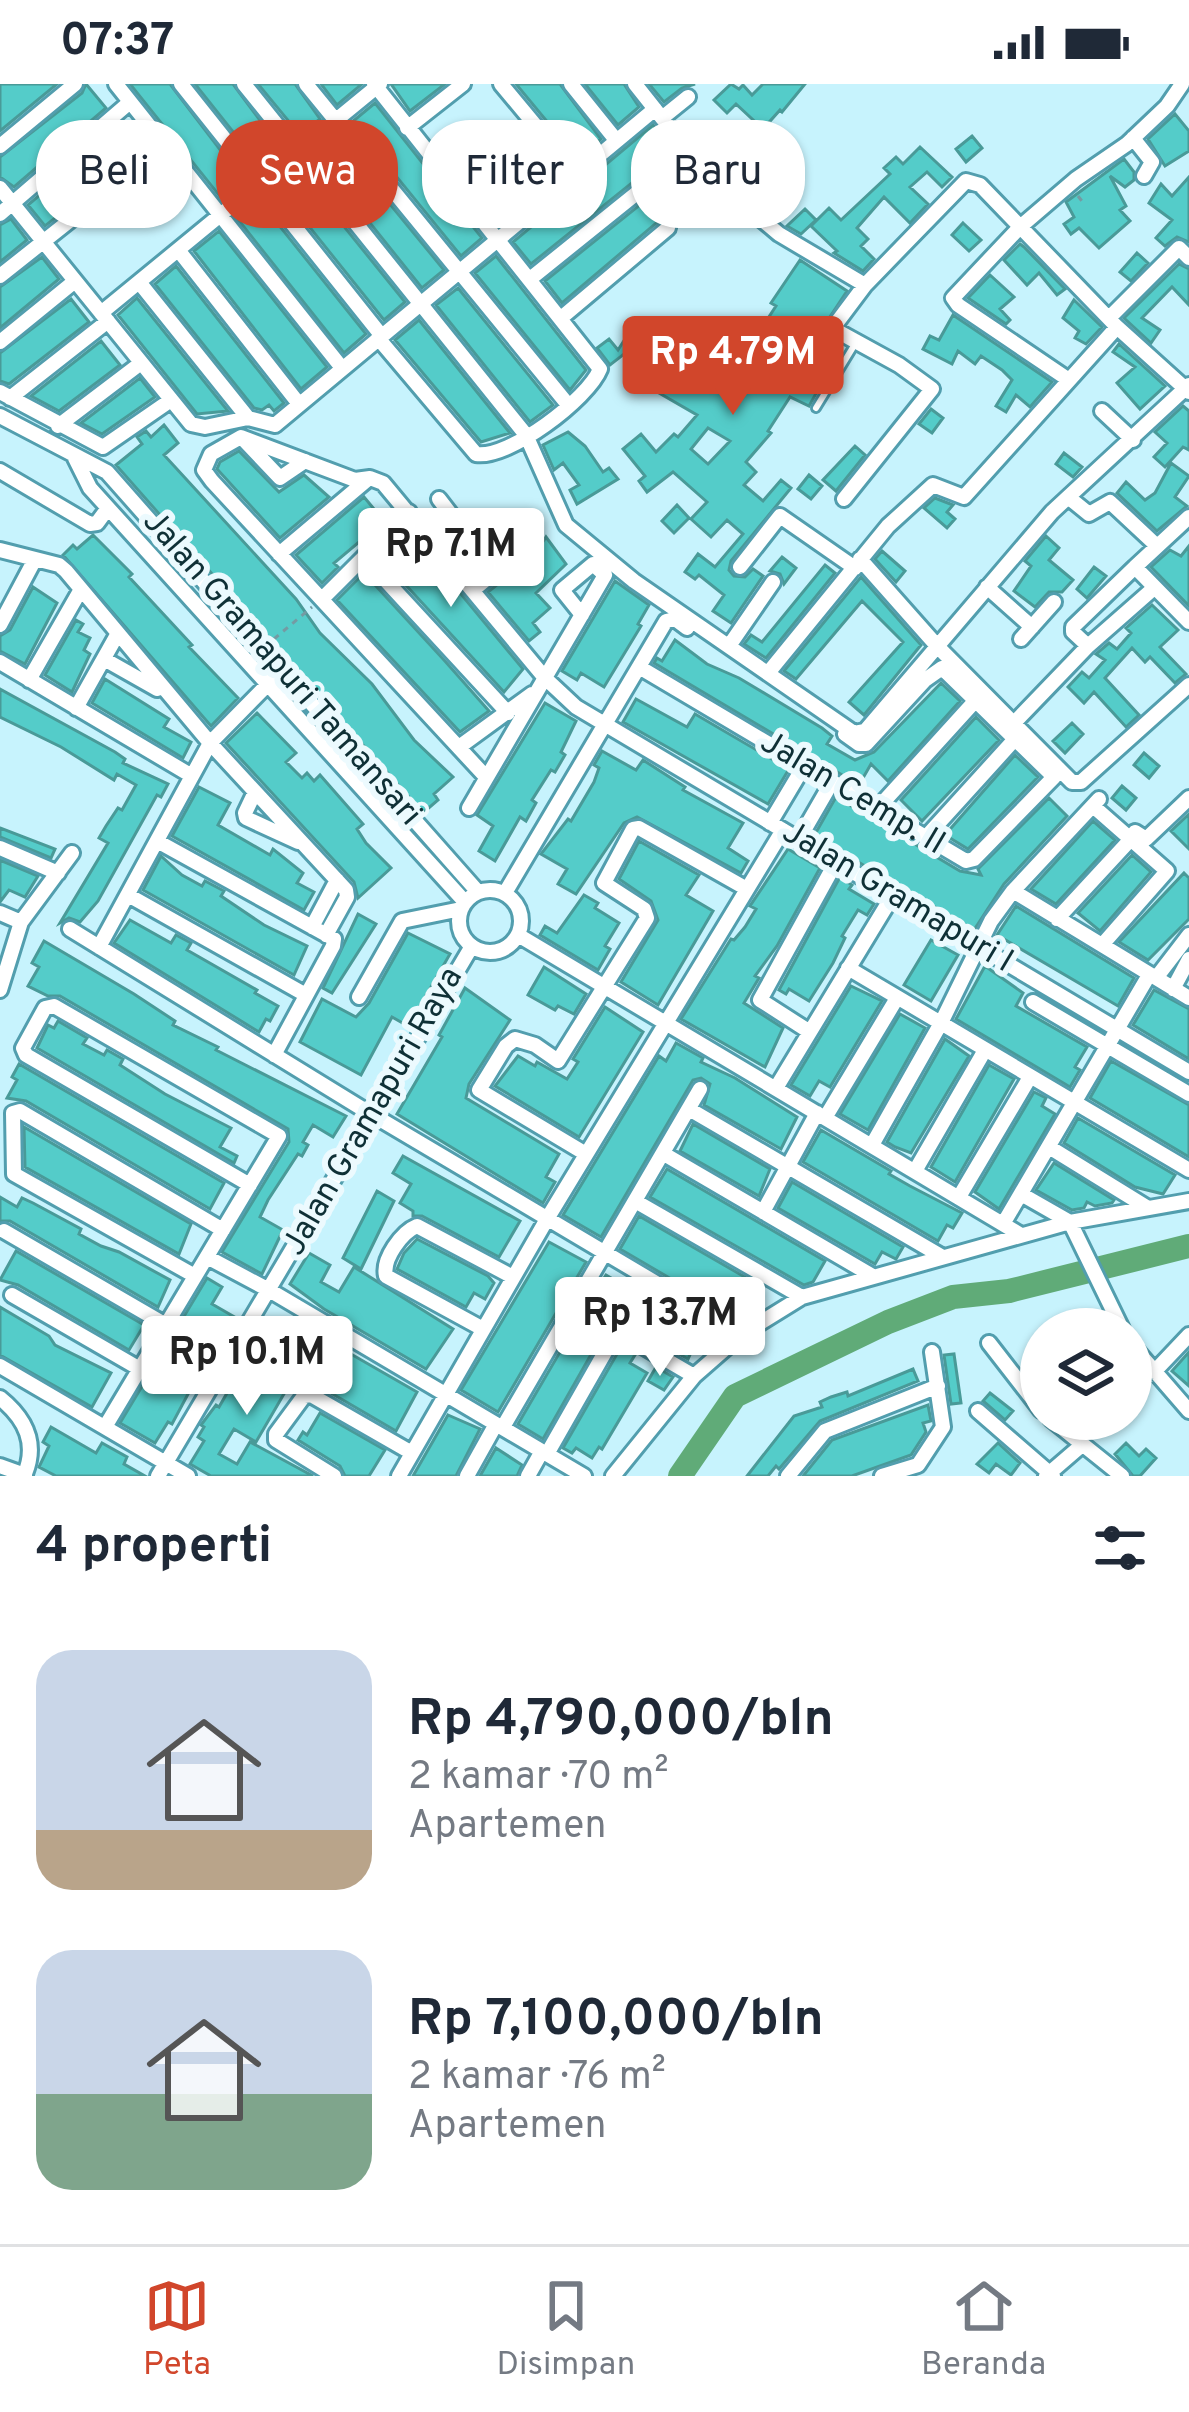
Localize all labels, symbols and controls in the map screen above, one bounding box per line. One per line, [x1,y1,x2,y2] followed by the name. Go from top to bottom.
[60,14,174,71] text: 07:37
[36,120,192,228] chip: Beli
[216,120,398,228] chip: Sewa
[422,120,607,228] chip: Filter
[631,120,805,228] chip: Baru
[609,316,857,418] pin: Rp 4.79M
[650,330,816,379] text: Rp 4.79M
[132,502,430,836] street label: Jalan Gramapuri Tamansari
[340,508,562,610] pin: Rp 7.1M
[385,522,517,571] text: Rp 7.1M
[752,722,952,866] street label: Jalan Cemp. II
[774,812,1020,984] street label: Jalan Gramapuri I
[274,960,474,1264] street label: Jalan Gramapuri Raya
[536,1277,784,1379] pin: Rp 13.7M
[582,1291,738,1340] text: Rp 13.7M
[1020,1308,1152,1440] map controls
[1020,1308,1152,1440] button: layers
[123,1316,371,1418] pin: Rp 10.1M
[169,1330,326,1379] text: Rp 10.1M
[1087,1515,1153,1581] icon: filters
[36,1516,272,1581] text: 4 properti
[408,1689,834,1754] text: Rp 4,790,000/bln
[132,1698,276,1842] icon: home
[408,1754,669,1803] text: 2 kamar · 70 m²
[408,1803,607,1852] text: Apartemen
[408,1989,824,2054] text: Rp 7,100,000/bln
[132,1998,276,2142] icon: home
[408,2054,666,2103] text: 2 kamar · 76 m²
[408,2103,607,2152] text: Apartemen
[143,2273,211,2387] tab: Peta
[497,2273,635,2387] tab: Disimpan
[921,2273,1046,2387] tab: Beranda

